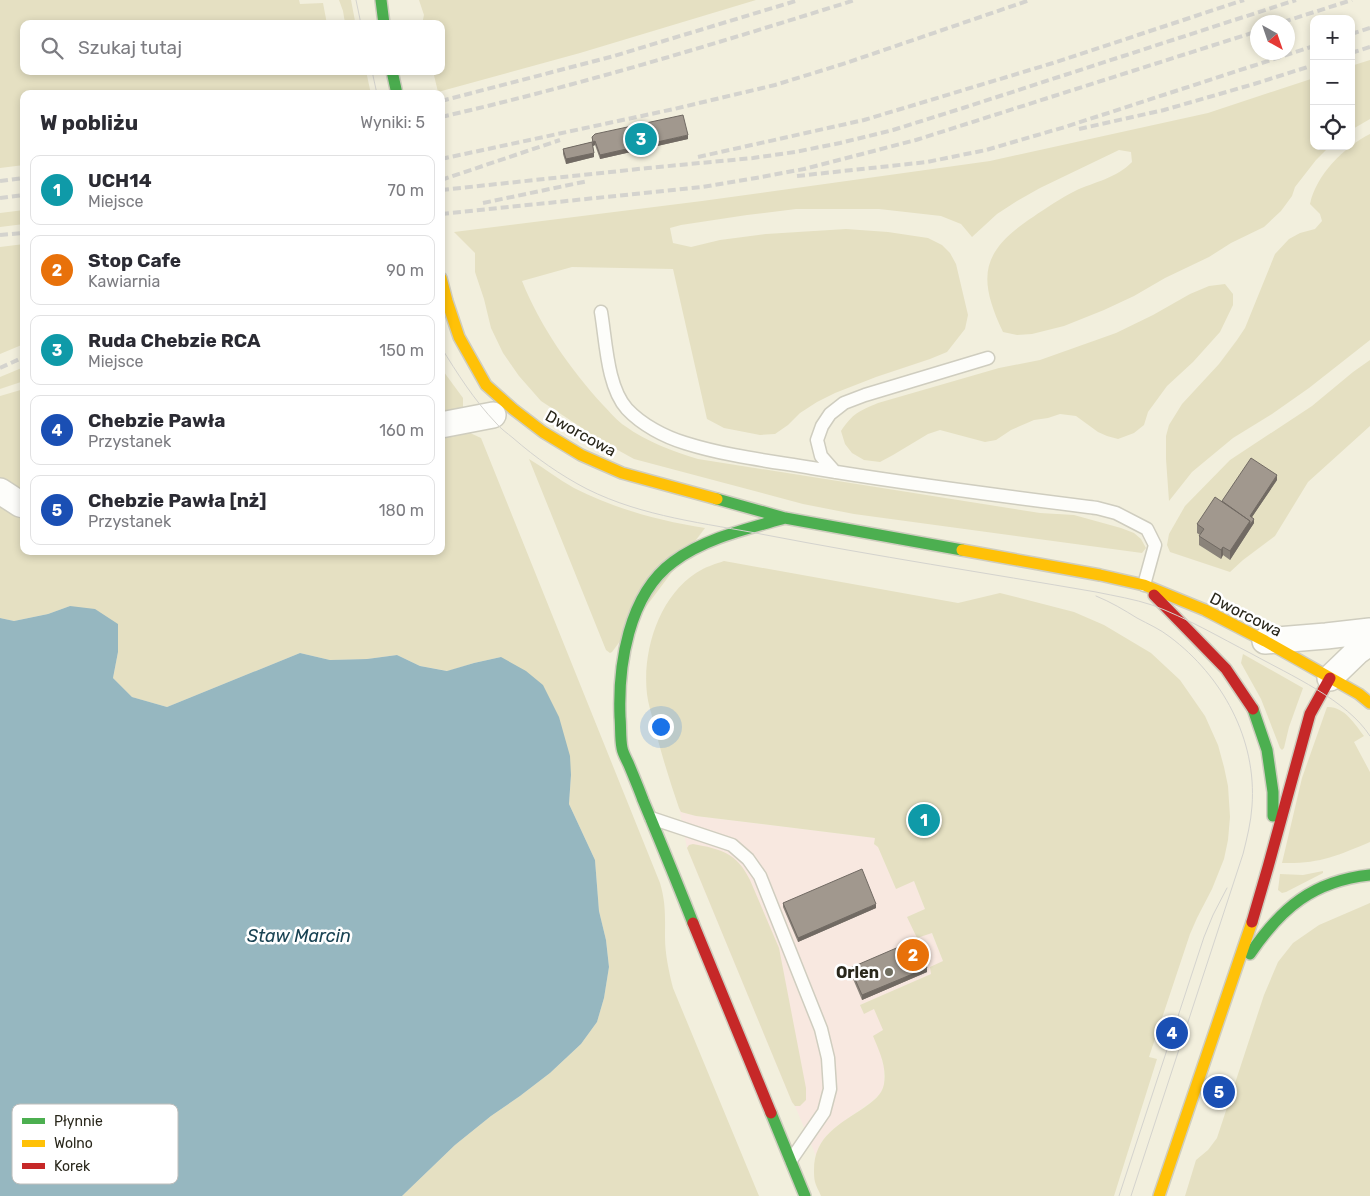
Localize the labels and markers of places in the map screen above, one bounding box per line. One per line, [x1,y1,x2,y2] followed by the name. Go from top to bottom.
[625,120,657,158] pin: 3
[908,801,940,839] pin: 1
[897,936,929,974] pin: 2
[836,963,879,982] place label: Orlen
[883,966,895,978] marker: Orlen
[1156,1014,1188,1052] pin: 4
[1203,1073,1235,1111] pin: 5

